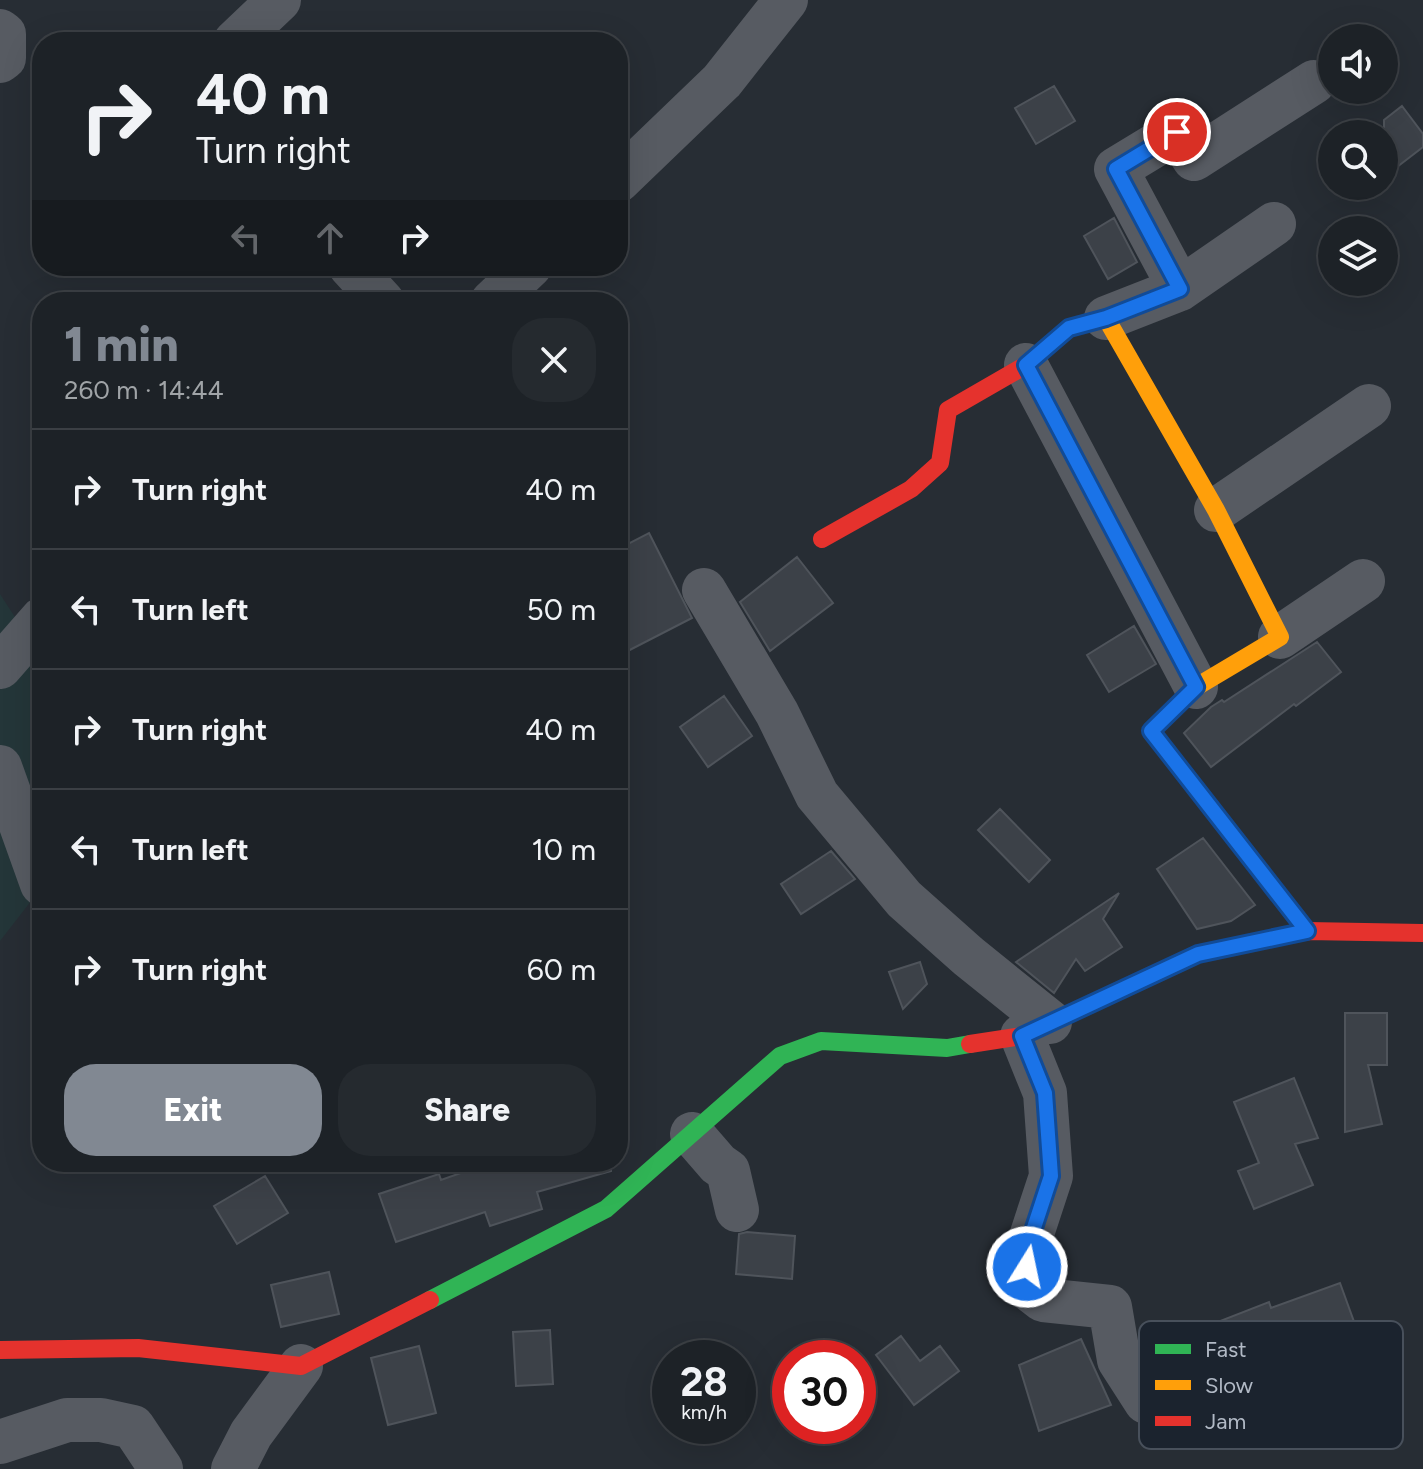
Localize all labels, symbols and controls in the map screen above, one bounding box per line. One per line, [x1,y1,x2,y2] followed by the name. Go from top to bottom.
[1318,24,1398,296] map controls
[1318,24,1398,104] button: sound
[196,61,330,128] text: 40 m
[64,64,168,168] icon: right
[1143,98,1211,166] pin
[1155,110,1199,154] icon: arrive
[1318,120,1398,200] button: search
[196,129,351,172] text: Turn right
[224,216,268,260] icon: left
[308,216,352,260] icon: ahead
[392,216,436,260] icon: right
[1318,216,1398,296] button: layers
[64,315,179,373] text: 1 min
[512,318,596,402] button: close
[64,374,224,406] text: 260 m · 14:44
[64,467,108,511] icon: right
[132,471,267,508] text: Turn right
[525,471,596,508] text: 40 m
[64,587,108,631] icon: left
[132,591,249,628] text: Turn left
[527,591,596,628] text: 50 m
[64,707,108,751] icon: right
[132,711,267,748] text: Turn right
[525,711,596,748] text: 40 m
[64,827,108,871] icon: left
[132,831,249,868] text: Turn left
[531,831,596,868] text: 10 m
[64,947,108,991] icon: right
[132,951,267,988] text: Turn right
[527,951,596,988] text: 60 m
[64,1064,322,1156] button: Exit
[338,1064,596,1156] button: Share
[985,1225,1069,1309] position arrow
[1139,1321,1403,1449] legend
[1205,1336,1247,1363] text: Fast
[772,1340,876,1444] speed limit sign: 30
[680,1358,728,1406] text: 28
[1205,1372,1254,1399] text: Slow
[681,1400,727,1424] text: km/h
[1205,1408,1246,1435] text: Jam

